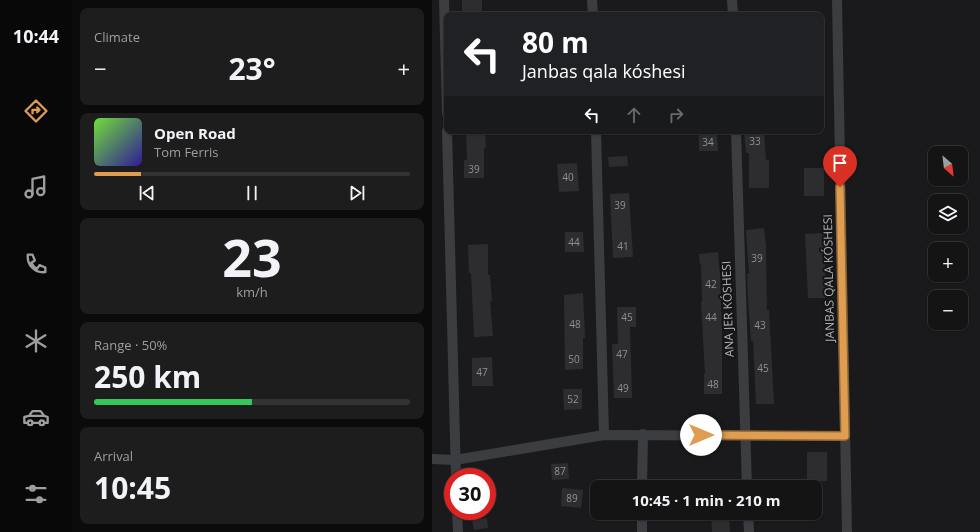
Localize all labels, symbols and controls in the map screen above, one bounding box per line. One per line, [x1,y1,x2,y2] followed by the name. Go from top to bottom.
[522,23,589,61] text: 80 m
[13,24,59,48] text: 10:44
[94,28,140,46] text: Climate
[456,28,508,80] icon: left
[228,48,276,89] text: 23°
[94,53,107,83] text: −
[397,53,410,83] text: +
[522,59,686,83] text: Janbas qala kóshesi
[22,97,50,125] icon: directions
[581,104,603,126] icon: left
[623,104,645,126] icon: ahead
[665,104,687,126] icon: right
[154,123,236,143] text: Open Road
[749,134,761,148] house number: 33
[702,135,714,149] house number: 34
[154,143,219,161] text: Tom Ferris
[823,146,857,187] pin
[928,146,968,186] north arrow
[928,146,968,330] map controls
[829,152,851,174] icon: arrive
[468,162,480,176] house number: 39
[562,170,574,184] house number: 40
[22,173,50,201] icon: music
[136,182,158,204] icon: previous
[241,182,263,204] icon: pause
[346,182,368,204] icon: next
[928,194,968,234] button: layers
[614,198,626,212] house number: 39
[819,214,838,343] street label: JANBAS QALA KÓSHESI
[222,221,282,292] text: 23
[568,235,580,249] house number: 44
[617,239,629,253] house number: 41
[928,242,968,282] button: +
[22,250,50,278] icon: phone
[751,251,763,265] house number: 39
[717,261,738,358] street label: ANA JER KÓSHESI
[705,277,717,291] house number: 42
[236,283,268,301] text: km/h
[928,290,968,330] button: −
[621,310,633,324] house number: 45
[705,310,717,324] house number: 44
[569,317,581,331] house number: 48
[754,318,766,332] house number: 43
[22,327,50,355] icon: climate
[94,336,167,354] text: Range · 50%
[616,347,628,361] house number: 47
[568,352,580,366] house number: 50
[94,356,201,397] text: 250 km
[757,361,769,375] house number: 45
[476,365,488,379] house number: 47
[707,377,719,391] house number: 48
[617,381,629,395] house number: 49
[567,392,579,406] house number: 52
[22,403,50,431] icon: car
[680,414,722,456] position arrow
[94,447,133,465] text: Arrival
[554,464,566,478] house number: 87
[94,467,171,508] text: 10:45
[444,468,496,520] speed limit sign: 30
[22,480,50,508] icon: filters
[632,490,780,510] text: 10:45 · 1 min · 210 m
[566,491,578,505] house number: 89

